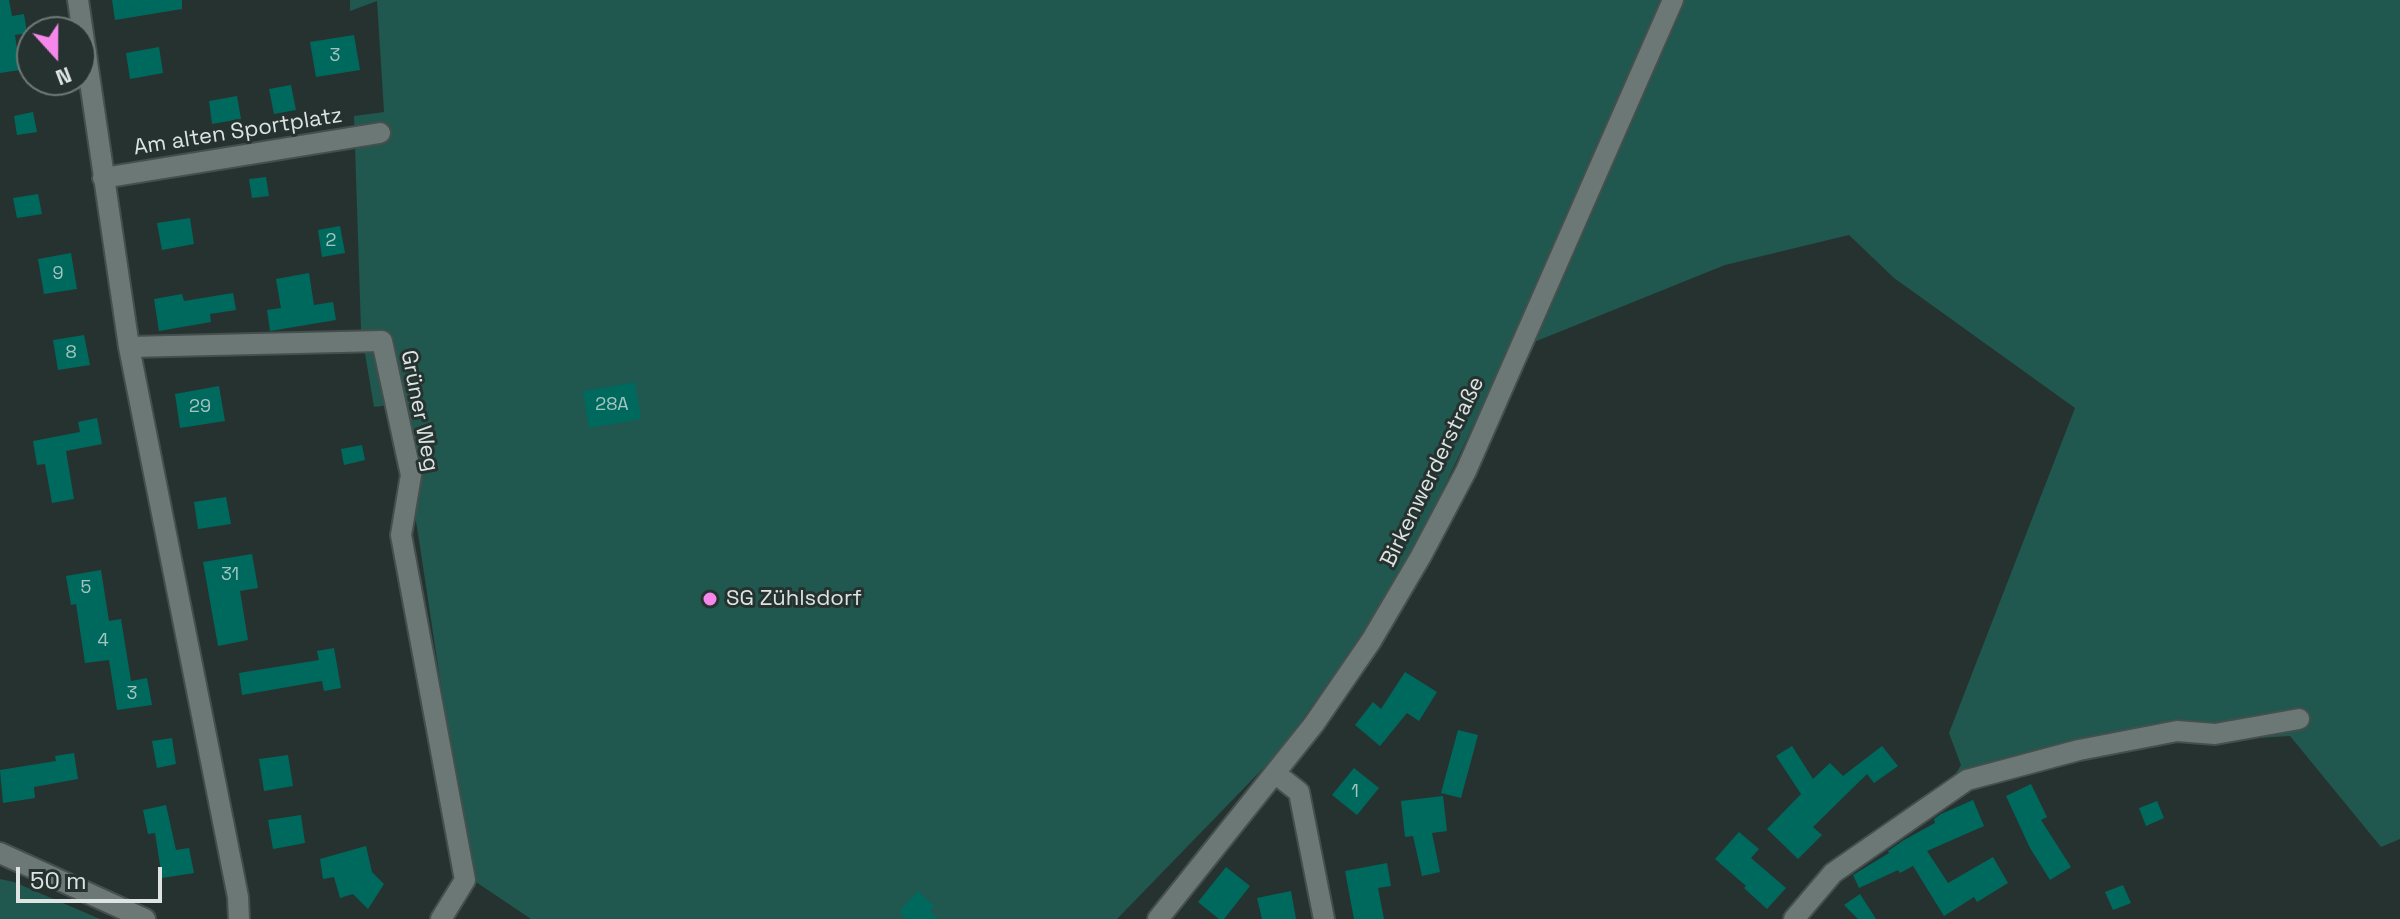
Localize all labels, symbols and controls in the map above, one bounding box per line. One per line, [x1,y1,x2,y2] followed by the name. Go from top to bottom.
[16,16,96,96] north arrow
[330,45,340,67] house number: 3
[52,61,76,92] text: N
[132,102,344,162] street label: Am alten Sportplatz
[326,230,336,252] house number: 2
[52,263,64,285] house number: 9
[65,342,77,364] house number: 8
[394,348,444,474] street label: Grüner Weg
[1375,373,1491,571] street label: Birkenwerderstraße
[595,394,629,416] house number: 28A
[189,396,211,418] house number: 29
[221,564,239,586] house number: 31
[81,577,91,599] house number: 5
[726,586,862,612] place label: SG Zühlsdorf
[701,590,719,608] marker: SG Zühlsdorf
[97,630,109,652] house number: 4
[127,683,137,705] house number: 3
[1351,781,1359,803] house number: 1
[20,851,166,901] scale bar
[30,865,87,896] text: 50 m

